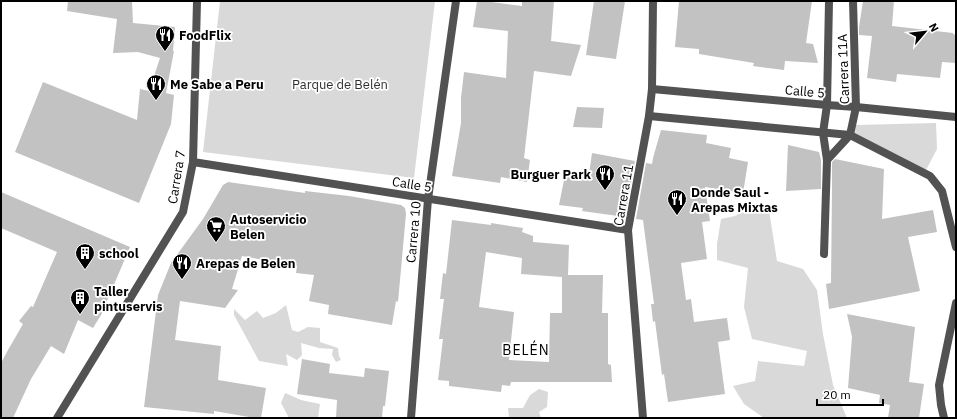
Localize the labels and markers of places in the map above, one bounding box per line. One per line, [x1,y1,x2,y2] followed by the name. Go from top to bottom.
[154,24,176,52] restaurant icon: FoodFlix
[179,27,232,44] place label: FoodFlix
[145,73,167,101] restaurant icon: Me Sabe a Peru
[170,76,264,93] place label: Me Sabe a Peru
[594,163,616,191] restaurant icon: Burguer Park
[511,166,591,183] place label: Burguer Park
[691,184,778,216] place label: Donde Saul - Arepas Mixtas
[666,188,688,216] restaurant icon: Donde Saul - Arepas Mixtas
[230,211,307,243] place label: Autoservicio Belen
[205,215,227,243] supermarket icon: Autoservicio Belen
[74,242,96,270] building icon: school
[99,245,139,262] place label: school
[171,252,193,280] restaurant icon: Arepas de Belen
[196,255,296,272] place label: Arepas de Belen
[94,283,163,315] place label: Taller pintuservis
[69,287,91,315] building icon: Taller pintuservis

